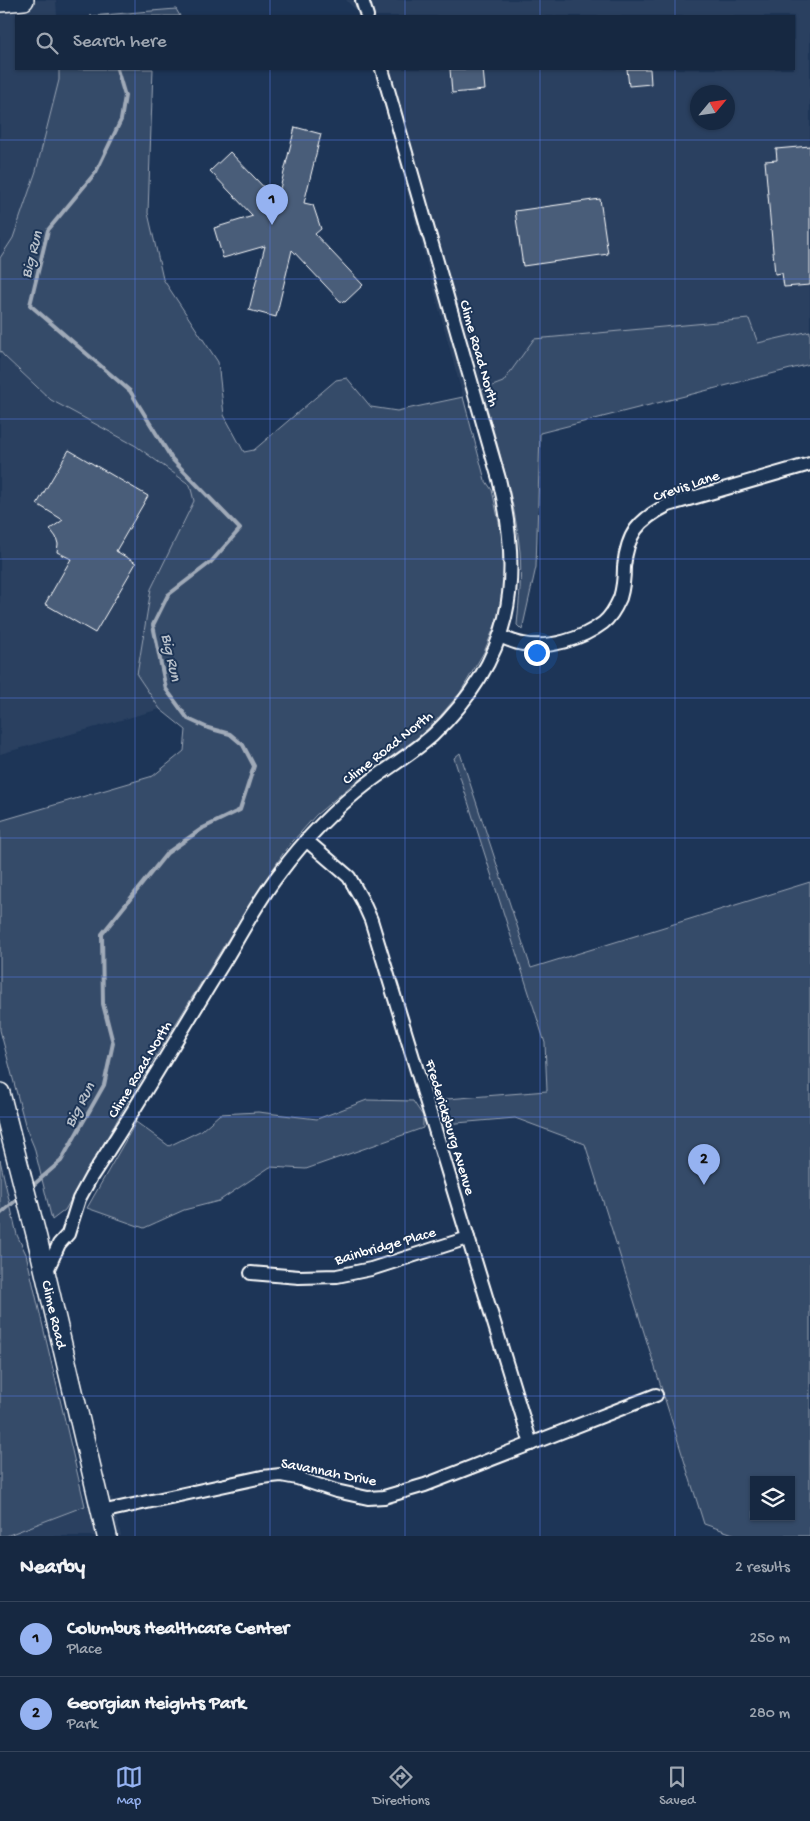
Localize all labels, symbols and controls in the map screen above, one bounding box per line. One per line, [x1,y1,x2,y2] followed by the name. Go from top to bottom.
[15,15,795,70] search box
[33,29,61,57] icon: search
[73,31,167,54] text: Search here
[690,85,735,130] north arrow
[256,184,288,225] pin: 1
[18,229,49,281] water label: Big Run
[454,298,502,409] street label: Clime Road North
[651,467,722,507] street label: Crevis Lane
[155,632,184,684] water label: Big Run
[524,640,550,666] your location
[339,708,437,790] street label: Clime Road North
[105,1018,177,1122] street label: Clime Road North
[420,1057,478,1198] street label: Fredericksburg Avenue
[61,1080,101,1131] water label: Big Run
[688,1144,720,1185] pin: 2
[332,1224,438,1270] street label: Bainbridge Place
[36,1279,70,1352] street label: Clime Road
[279,1455,378,1491] street label: Savannah Drive
[750,1476,795,1521] map controls
[750,1476,795,1521] button: layers
[20,1556,85,1581] text: Nearby
[735,1559,790,1578] text: 2 results
[67,1618,289,1641] text: Columbus Healthcare Center
[33,1630,39,1649] text: 1
[750,1630,790,1649] text: 250 m
[67,1641,102,1660] text: Place
[67,1693,246,1716] text: Georgian Heights Park
[32,1705,40,1724] text: 2
[749,1705,790,1724] text: 280 m
[67,1716,98,1735] text: Park
[115,1763,143,1810] tab: Map
[373,1763,430,1810] tab: Directions
[659,1763,695,1810] tab: Saved

